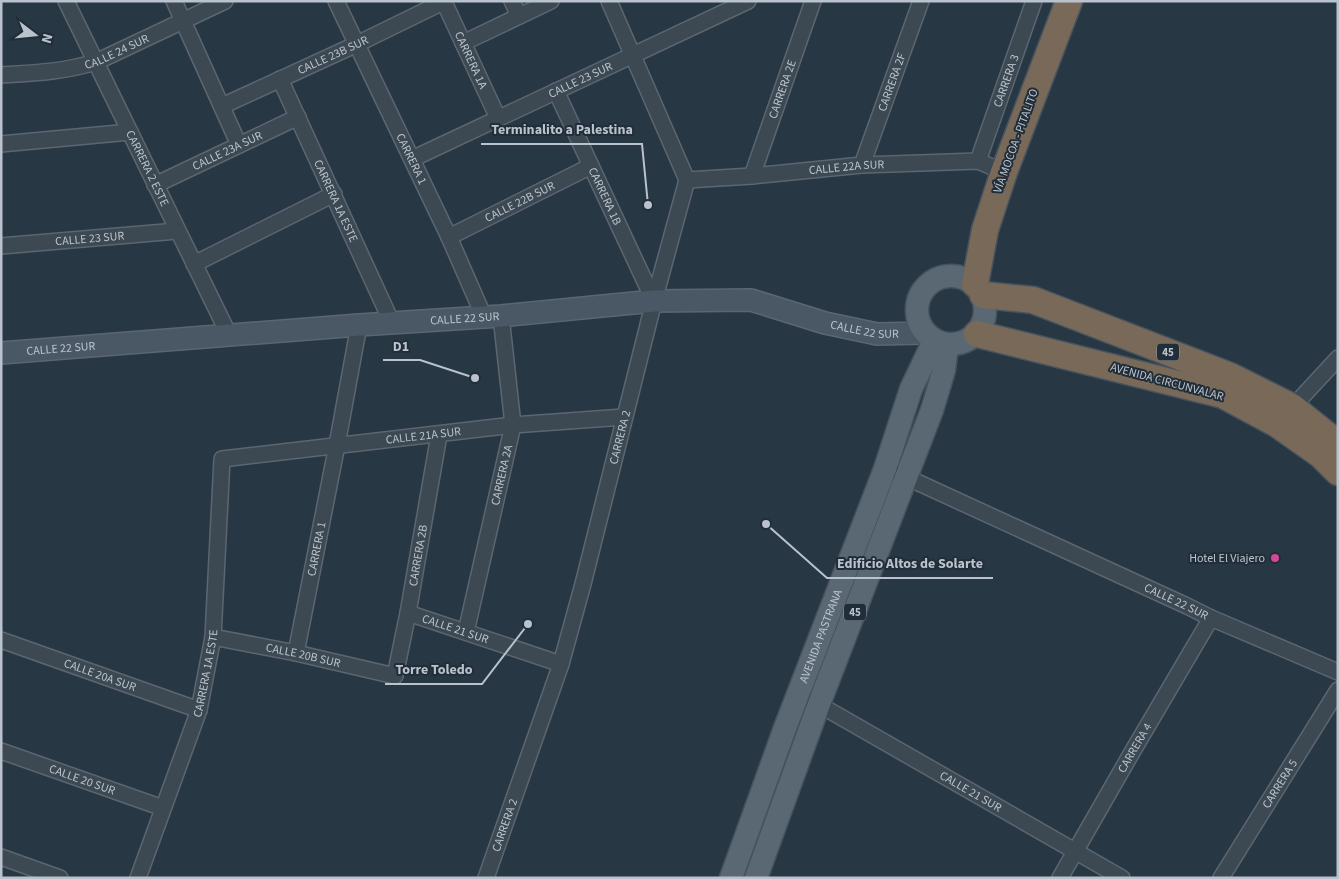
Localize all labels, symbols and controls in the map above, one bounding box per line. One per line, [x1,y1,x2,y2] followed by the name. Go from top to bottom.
[10,10,60,60] north arrow
[450,29,492,92] street label: CARRERA 1A
[82,30,152,73] street label: CALLE 24 SUR
[36,31,57,46] text: N
[295,31,371,79] street label: CALLE 23B SUR
[873,51,910,114] street label: CARRERA 2F
[989,52,1023,110] street label: CARRERA 3
[545,57,615,102] street label: CALLE 23 SUR
[764,57,800,121] street label: CARRERA 2E
[989,86,1043,196] street label: VÍA MOCOA - PITALITO
[481,115,642,144] callout: Terminalito a Palestina
[491,120,633,140] text: Terminalito a Palestina
[122,127,173,209] street label: CARRERA 2 ESTE
[189,127,265,175] street label: CALLE 23A SUR
[392,130,431,187] street label: CARRERA 1
[808,156,885,179] street label: CALLE 22A SUR
[310,157,362,245] street label: CARRERA 1A ESTE
[584,164,626,228] street label: CARRERA 1B
[482,177,558,226] street label: CALLE 22B SUR
[55,227,125,250] street label: CALLE 23 SUR
[430,308,500,329] street label: CALLE 22 SUR
[829,316,899,342] street label: CALLE 22 SUR
[383,331,420,360] callout: D1
[26,337,96,359] street label: CALLE 22 SUR
[393,337,409,357] text: D1
[1157,344,1179,361] road number: 45
[1108,359,1226,405] street label: AVENIDA CIRCUNVALAR
[605,408,635,466] street label: CARRERA 2
[385,423,462,448] street label: CALLE 21A SUR
[487,443,517,507] street label: CARRERA 2A
[303,520,330,578] street label: CARRERA 1
[404,523,432,587] street label: CARRERA 2B
[827,549,993,578] callout: Edificio Altos de Solarte
[1189,550,1265,567] place label: Hotel El Viajero
[1269,552,1281,564] marker: Hotel El Viajero
[837,554,983,574] text: Edificio Altos de Solarte
[1141,579,1211,624] street label: CALLE 22 SUR
[795,586,846,685] street label: AVENIDA PASTRANA
[844,604,866,620] road number: 45
[420,610,491,648] street label: CALLE 21 SUR
[188,629,222,720] street label: CARRERA 1A ESTE
[264,639,342,672] street label: CALLE 20B SUR
[61,654,139,696] street label: CALLE 20A SUR
[385,655,482,684] callout: Torre Toledo
[395,660,473,680] text: Torre Toledo
[1113,720,1156,776] street label: CARRERA 4
[1258,756,1301,812] street label: CARRERA 5
[47,760,118,799] street label: CALLE 20 SUR
[936,767,1005,816] street label: CALLE 21 SUR
[487,796,522,854] street label: CARRERA 2

